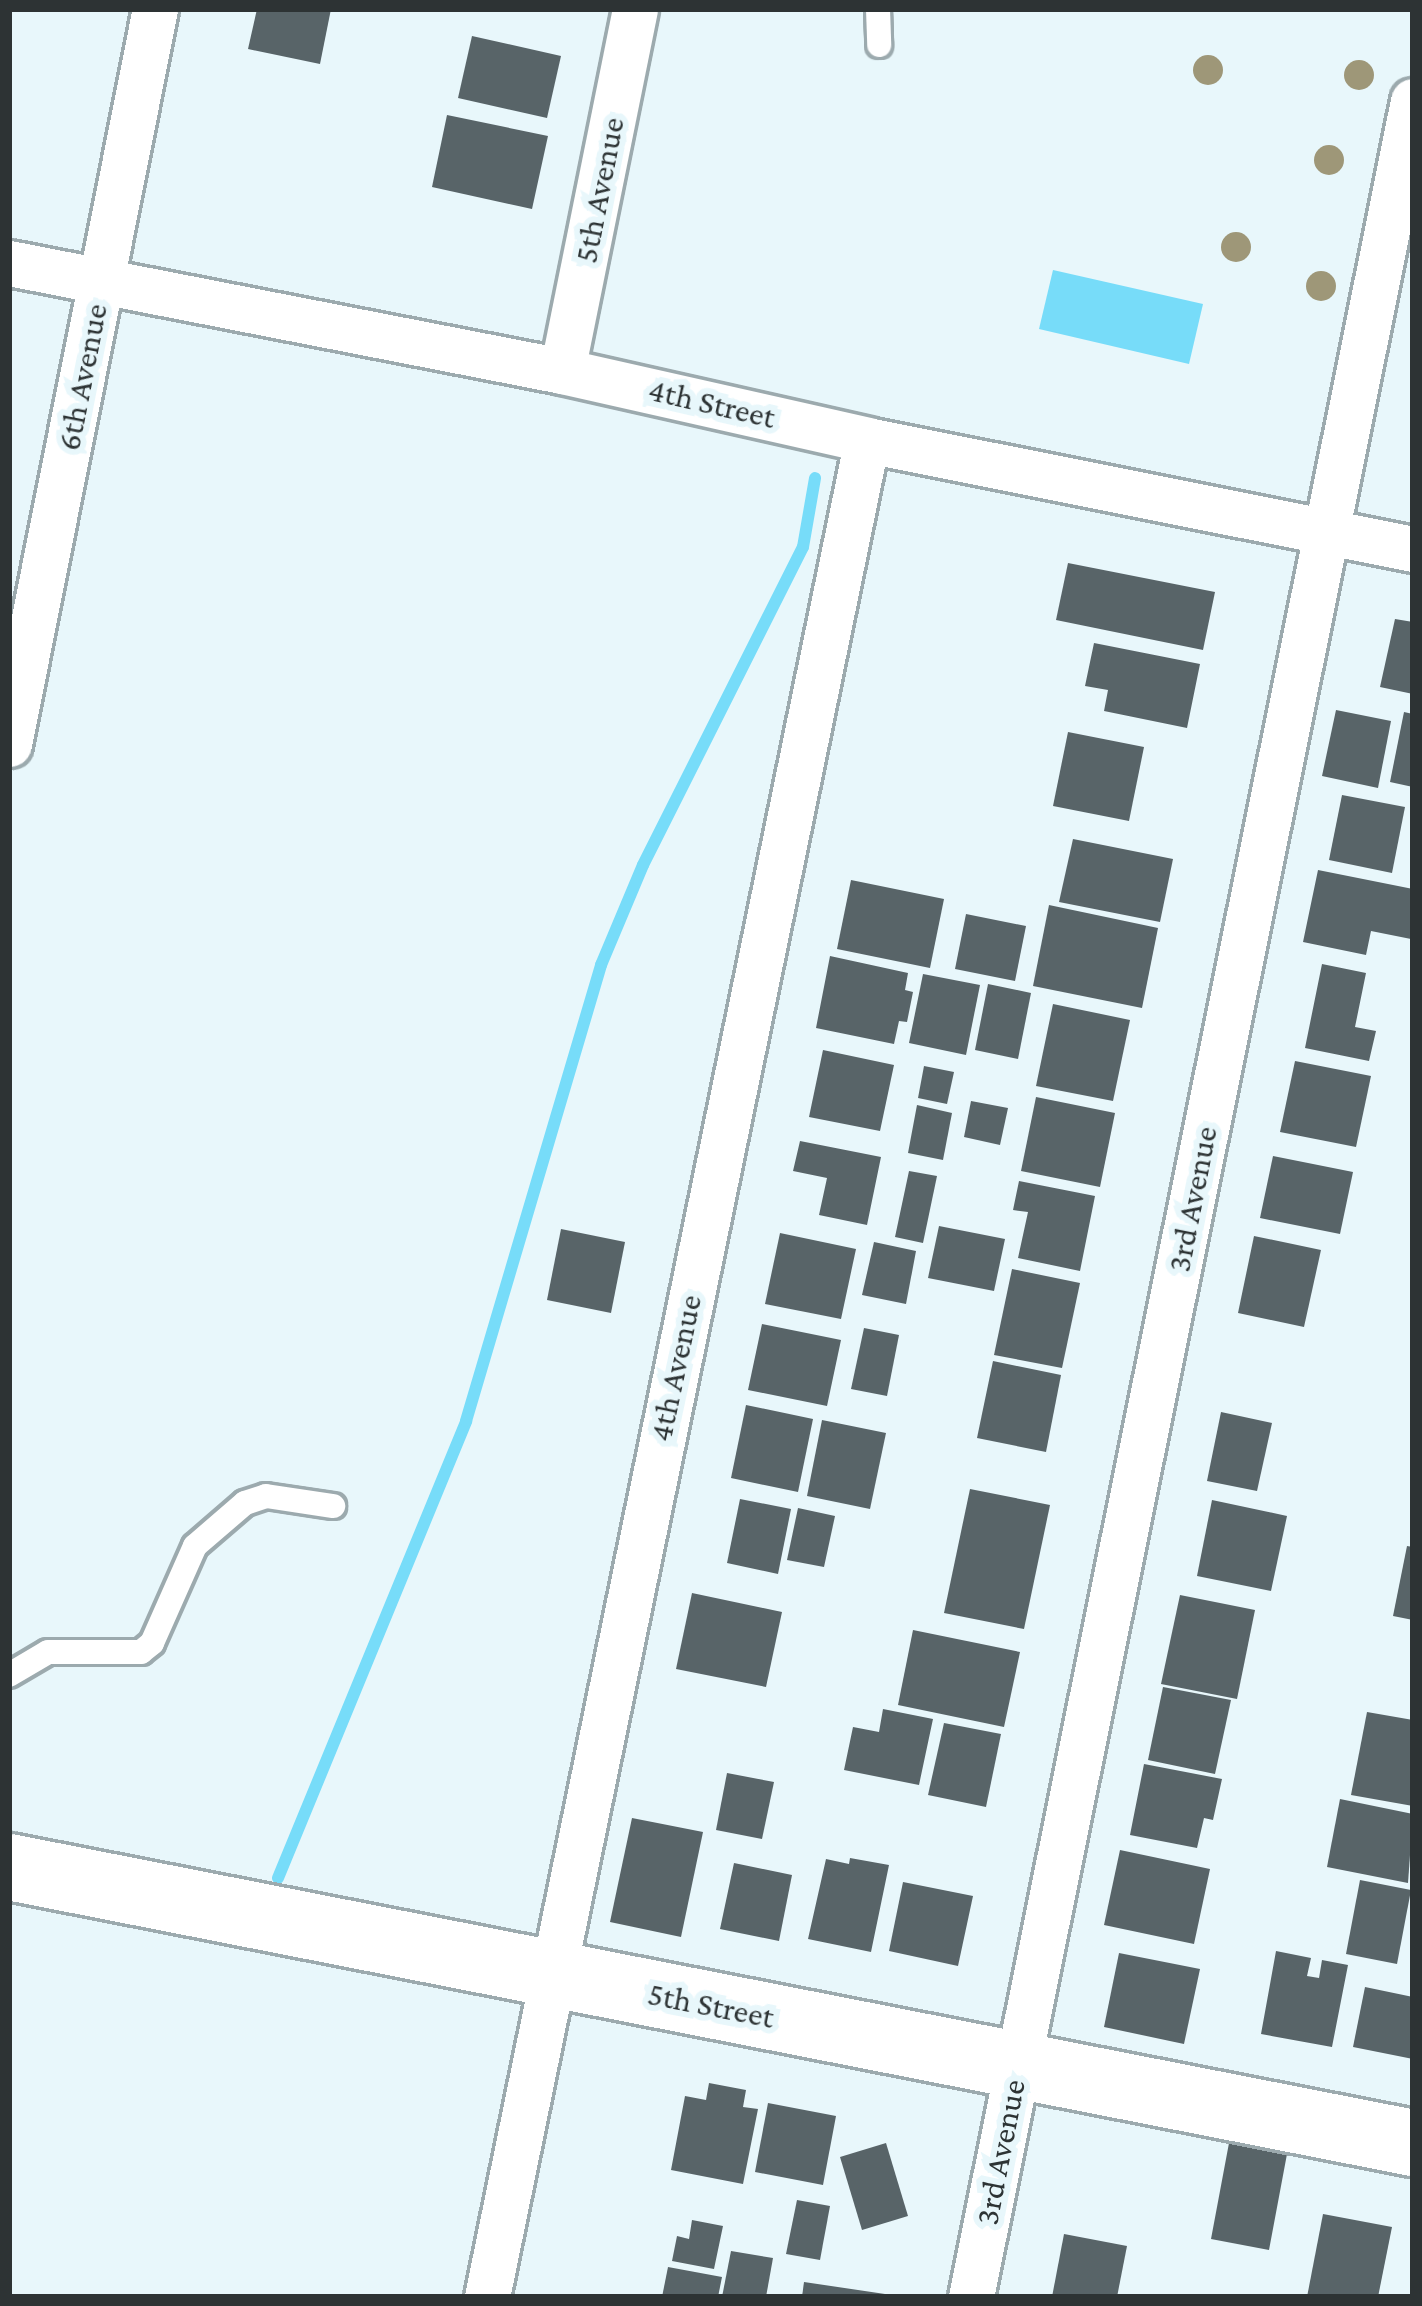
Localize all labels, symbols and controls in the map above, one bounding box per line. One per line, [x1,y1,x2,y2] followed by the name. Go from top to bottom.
[565,114,633,266] street label: 5th Avenue
[48,300,116,454] street label: 6th Avenue
[645,369,779,437] street label: 4th Street
[1158,1123,1226,1275] street label: 3rd Avenue
[640,1291,710,1445] street label: 4th Avenue
[645,1973,777,2037] street label: 5th Street
[966,2076,1034,2228] street label: 3rd Avenue

